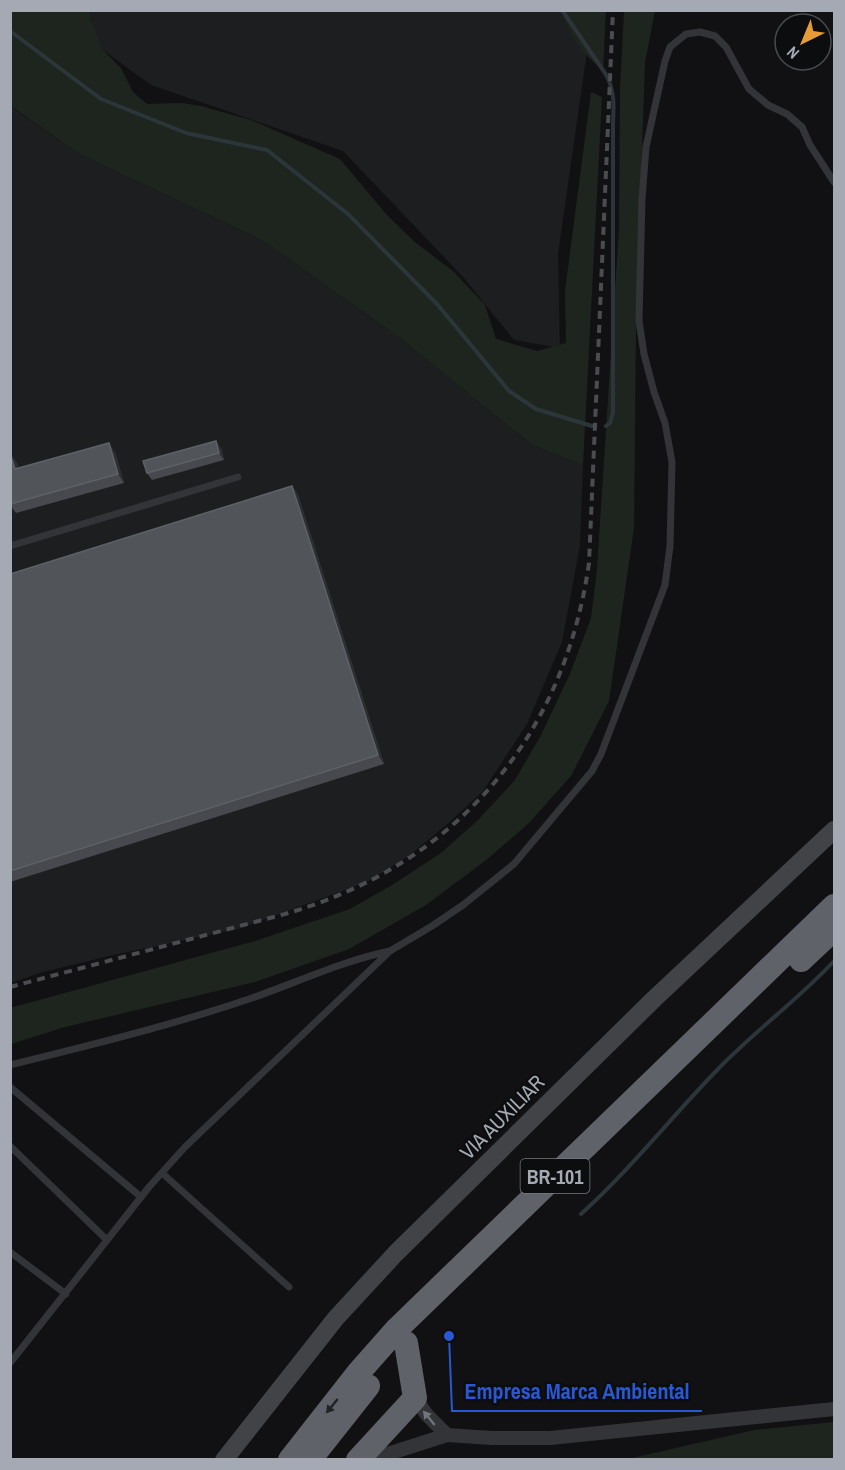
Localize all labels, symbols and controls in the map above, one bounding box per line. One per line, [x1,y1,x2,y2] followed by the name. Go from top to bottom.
[773,12,833,72] north arrow
[782,42,804,64] text: N
[453,1068,551,1166] street label: VIA AUXILIAR
[520,1159,590,1193] road number: BR-101
[452,1371,702,1411] callout: Empresa Marca Ambiental
[465,1376,689,1406] text: Empresa Marca Ambiental
[325,1398,338,1414] one-way arrow
[423,1410,436,1426] one-way arrow

